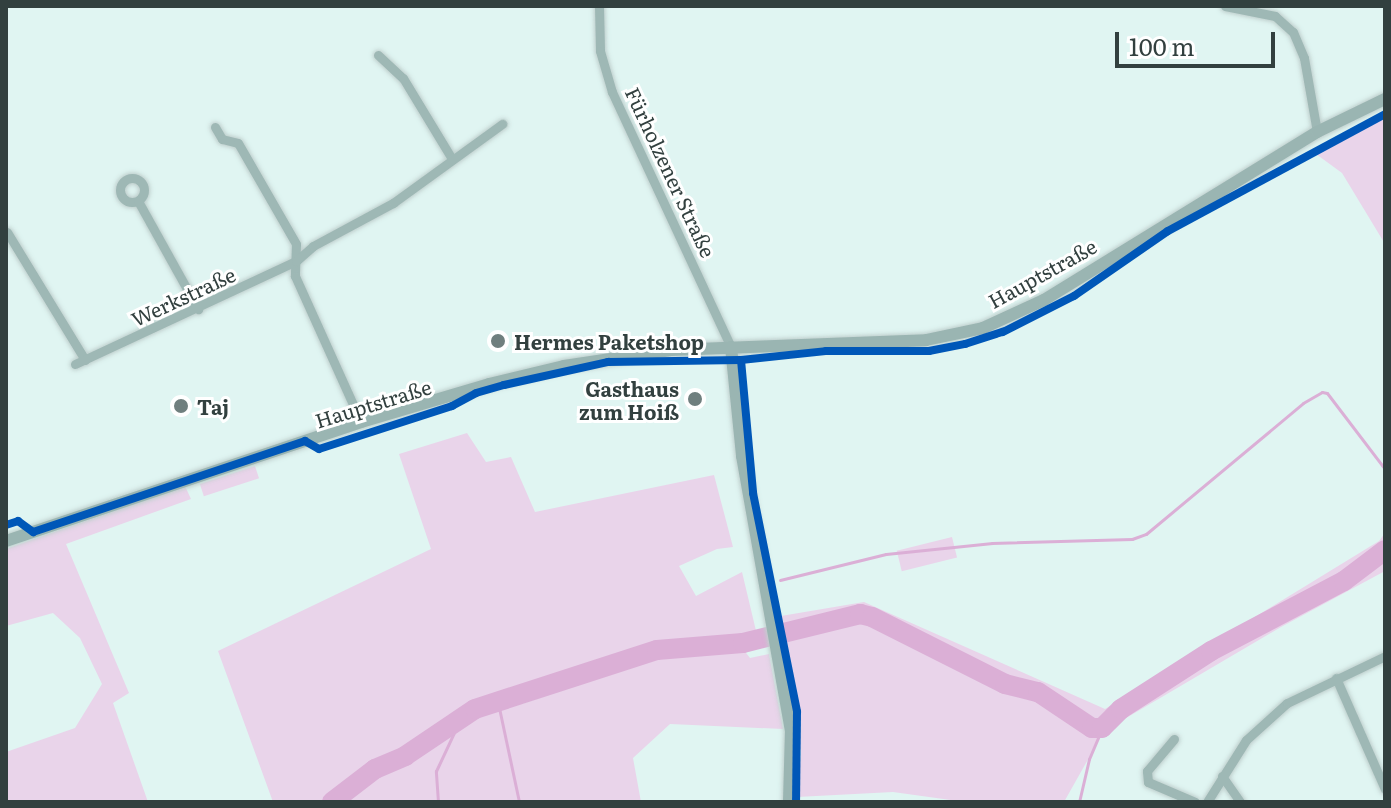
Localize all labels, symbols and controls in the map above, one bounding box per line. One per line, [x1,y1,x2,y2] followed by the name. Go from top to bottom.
[1119,16,1279,66] scale bar
[1129,28,1195,63] text: 100 m
[621,83,721,261] street label: Fürholzener Straße
[984,233,1100,313] street label: Hauptstraße
[127,261,239,331] street label: Werkstraße
[514,329,704,353] place label: Hermes Paketshop
[489,332,507,350] marker: Hermes Paketshop
[312,374,434,432] street label: Hauptstraße
[579,376,679,423] place label: Gasthaus zum Hoiß
[686,390,704,408] marker: Gasthaus zum Hoiß
[197,394,229,418] place label: Taj
[172,397,190,415] marker: Taj

